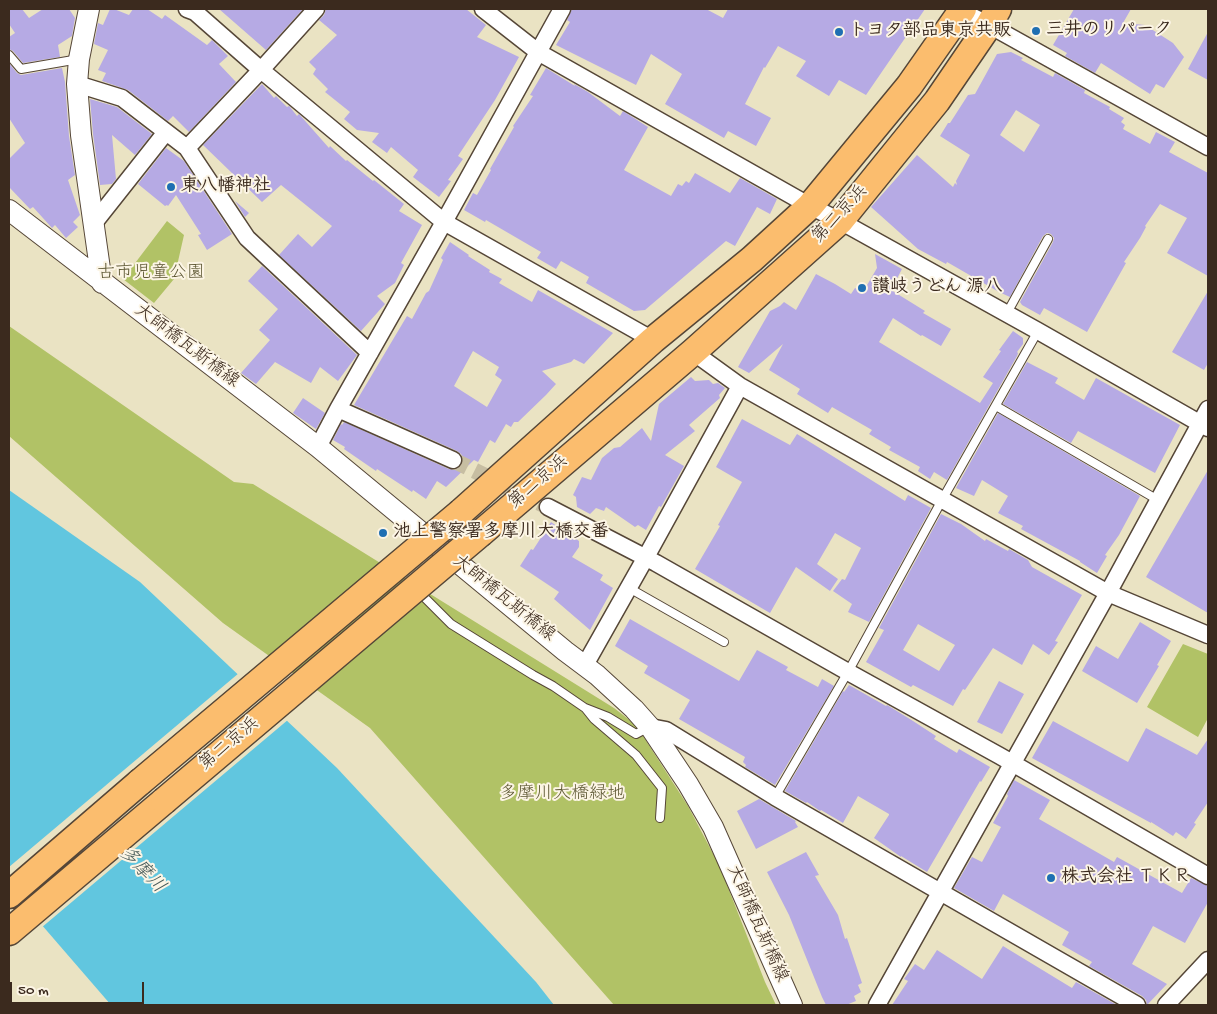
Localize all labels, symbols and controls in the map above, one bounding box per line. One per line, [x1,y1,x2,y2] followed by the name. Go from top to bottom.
[1046,20,1172,42] place label: 三井のリパーク
[849,21,1011,43] place label: トヨタ部品東京共販
[1030,25,1042,37] marker: 三井のリパーク
[833,26,845,38] marker: トヨタ部品東京共販
[181,176,271,198] place label: 東八幡神社
[165,181,177,193] marker: 東八幡神社
[809,181,873,249] street label: 第二京浜
[97,263,205,285] park label: 古市児童公園
[872,277,1002,299] place label: 讃岐うどん 源八
[856,282,868,294] marker: 讃岐うどん 源八
[129,300,243,394] street label: 大師橋瓦斯橋線
[505,451,573,515] street label: 第二京浜
[393,522,609,544] place label: 池上警察署多摩川大橋交番
[377,527,389,539] marker: 池上警察署多摩川大橋交番
[447,551,559,647] street label: 大師橋瓦斯橋線
[195,714,265,776] street label: 第二京浜
[499,784,625,806] park label: 多摩川大橋緑地
[113,843,169,899] water label: 多摩川
[721,862,791,986] street label: 大師橋瓦斯橋線
[1061,867,1191,889] place label: 株式会社 ＴＫＲ
[1045,872,1057,884] marker: 株式会社 ＴＫＲ
[12,972,146,1004] scale bar
[18,982,49,1000] text: 50 m

